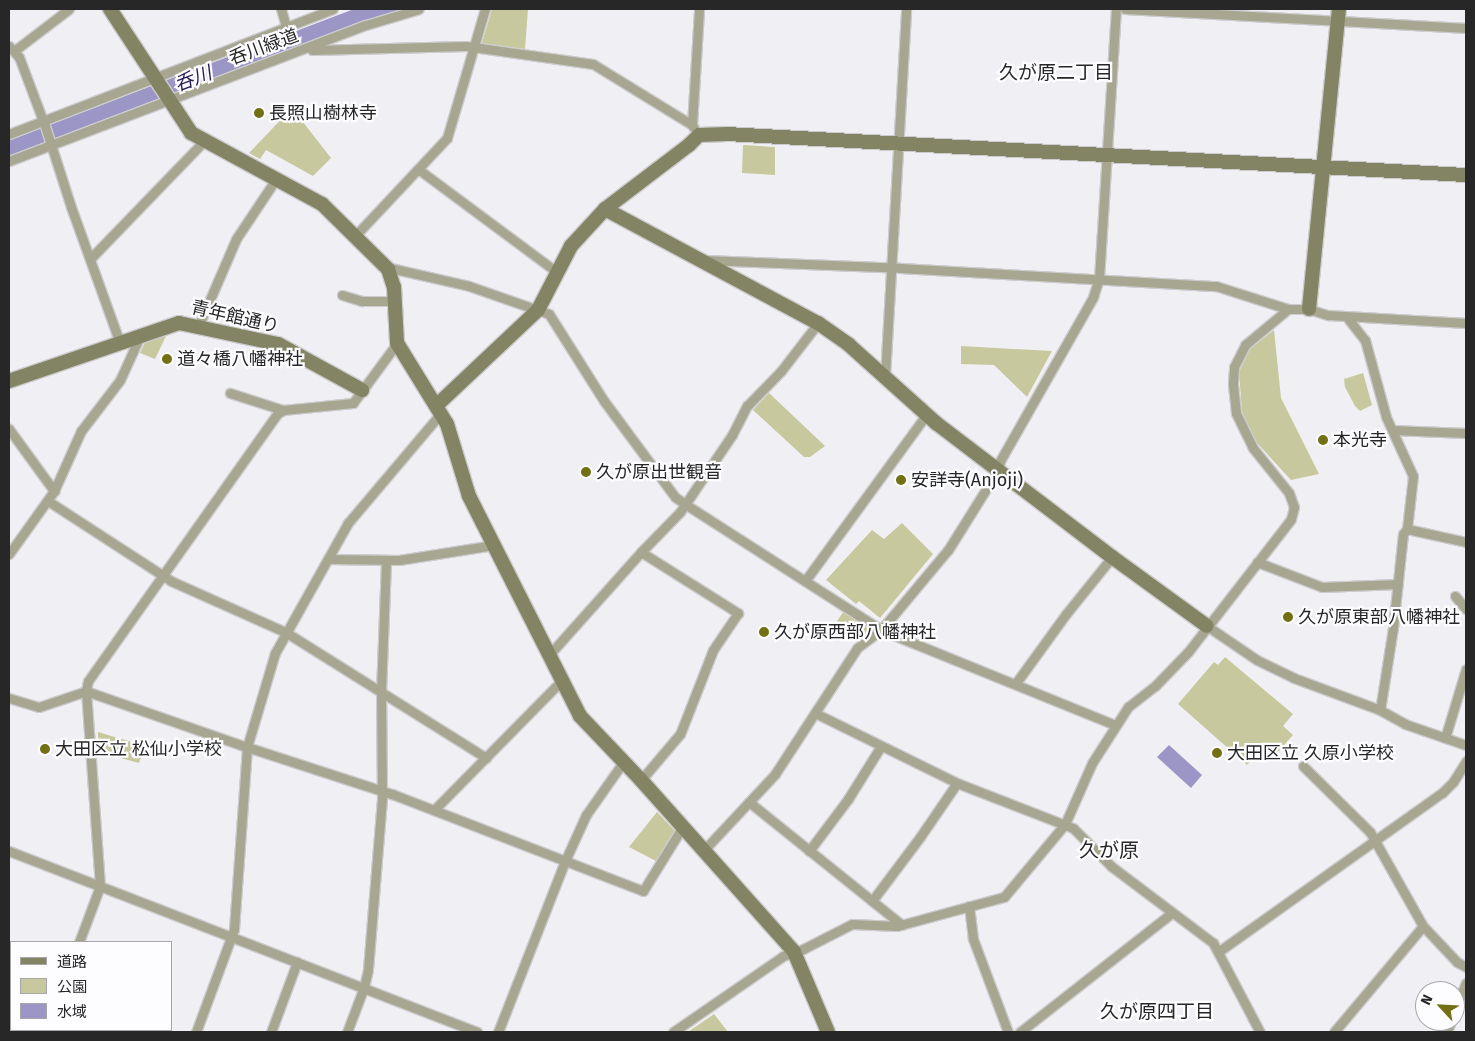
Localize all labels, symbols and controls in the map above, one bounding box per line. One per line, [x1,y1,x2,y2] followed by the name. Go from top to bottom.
[226,25,302,69] street label: 呑川緑道
[171,62,215,96] water label: 呑川
[999,62,1113,84] district label: 久が原二丁目
[269,102,377,124] place label: 長照山樹林寺
[253,107,265,119] marker: 長照山樹林寺
[189,296,281,338] street label: 青年館通り
[177,348,303,370] place label: 道々橋八幡神社
[161,353,173,365] marker: 道々橋八幡神社
[1333,429,1387,451] place label: 本光寺
[1317,434,1329,446] marker: 本光寺
[596,461,722,483] place label: 久が原出世観音
[580,466,592,478] marker: 久が原出世観音
[911,469,1023,491] place label: 安詳寺(Anjoji)
[895,474,907,486] marker: 安詳寺(Anjoji)
[1298,606,1460,628] place label: 久が原東部八幡神社
[1282,611,1294,623] marker: 久が原東部八幡神社
[774,621,936,643] place label: 久が原西部八幡神社
[758,626,770,638] marker: 久が原西部八幡神社
[55,738,222,760] place label: 大田区立 松仙小学校
[1227,742,1394,764] place label: 大田区立 久原小学校
[39,743,51,755] marker: 大田区立 松仙小学校
[1211,747,1223,759] marker: 大田区立 久原小学校
[1079,838,1139,862] district label: 久が原
[10,941,172,1031] legend
[57,953,87,971] text: 道路
[57,978,87,996] text: 公園
[1415,981,1465,1031] north arrow
[1417,992,1437,1008] text: N
[1100,1001,1214,1023] district label: 久が原四丁目
[57,1003,87,1021] text: 水域

